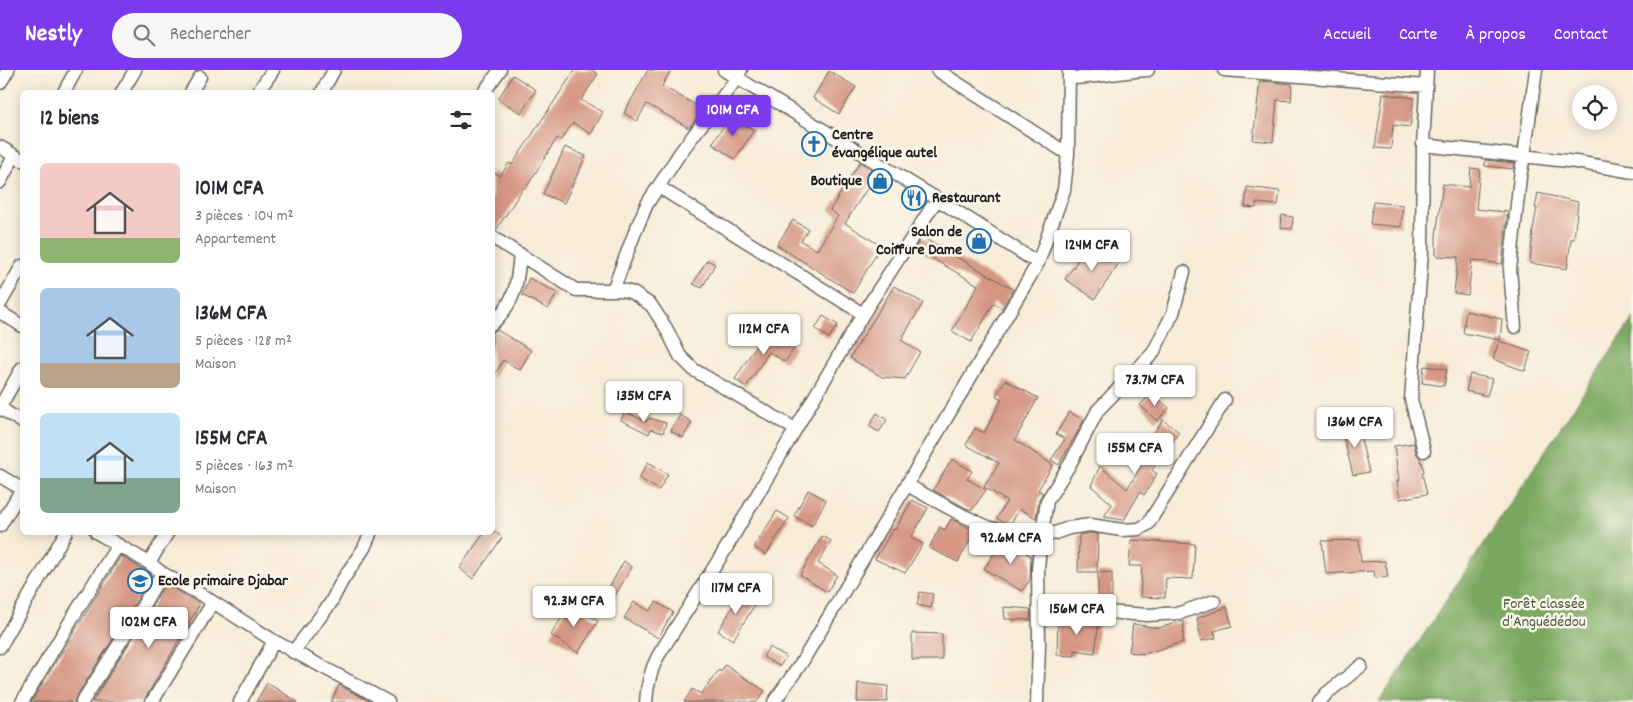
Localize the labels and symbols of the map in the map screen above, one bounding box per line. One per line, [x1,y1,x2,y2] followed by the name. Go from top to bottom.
[681,94,785,137] pin: 101M CFA
[832,124,937,165] place label: Centre évangélique autel
[801,131,827,157] church icon: Centre évangélique autel
[867,168,893,194] shop icon: Boutique
[811,170,862,193] place label: Boutique
[901,185,927,211] restaurant icon: Restaurant
[932,187,1001,210] place label: Restaurant
[876,221,962,262] place label: Salon de Coiffure Dame
[966,228,992,254] shop icon: Salon de Coiffure Dame
[1040,230,1144,272] pin: 124M CFA
[712,314,816,356] pin: 112M CFA
[1098,364,1212,407] pin: 73.7M CFA
[592,380,696,423] pin: 135M CFA
[1303,406,1407,449] pin: 136M CFA
[1083,432,1187,475] pin: 155M CFA
[954,522,1068,565] pin: 92.6M CFA
[127,568,153,594] school or university icon: Ecole primaire Djabar
[158,570,289,593] place label: Ecole primaire Djabar
[684,572,788,615] pin: 117M CFA
[517,586,631,628] pin: 92.3M CFA
[1502,593,1586,634] park label: Forêt classée d’Anguédédou
[1025,594,1129,636] pin: 156M CFA
[97,606,201,649] pin: 102M CFA

